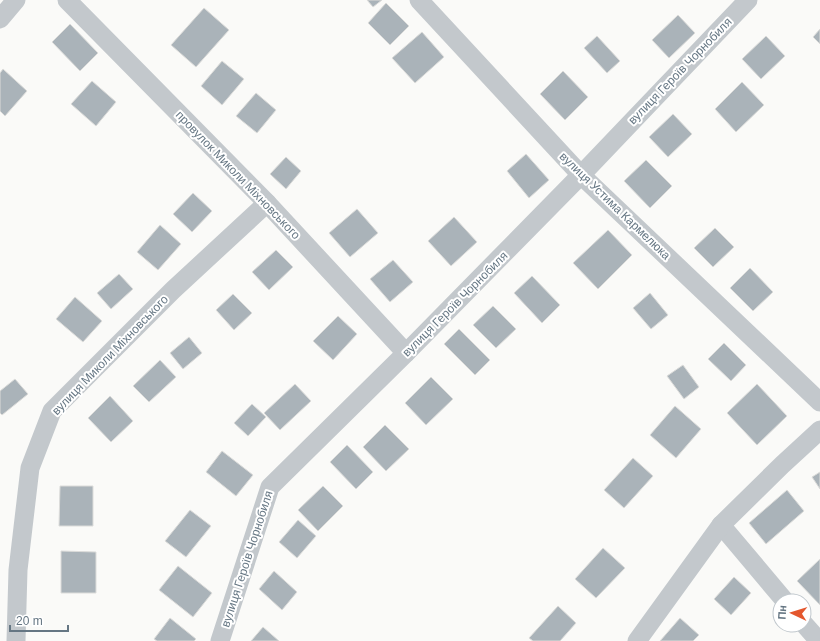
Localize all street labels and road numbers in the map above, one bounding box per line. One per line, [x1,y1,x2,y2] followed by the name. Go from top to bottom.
[625,15,735,127] street label: вулиця Героїв Чорнобиля
[173,108,303,242] street label: провулок Миколи Міхновського
[557,149,674,263] street label: вулиця Устима Кармелюка
[400,249,510,359] street label: вулиця Героїв Чорнобиля
[49,292,171,418] street label: вулиця Миколи Міхновського
[218,489,276,629] street label: вулиця Героїв Чорнобиля

